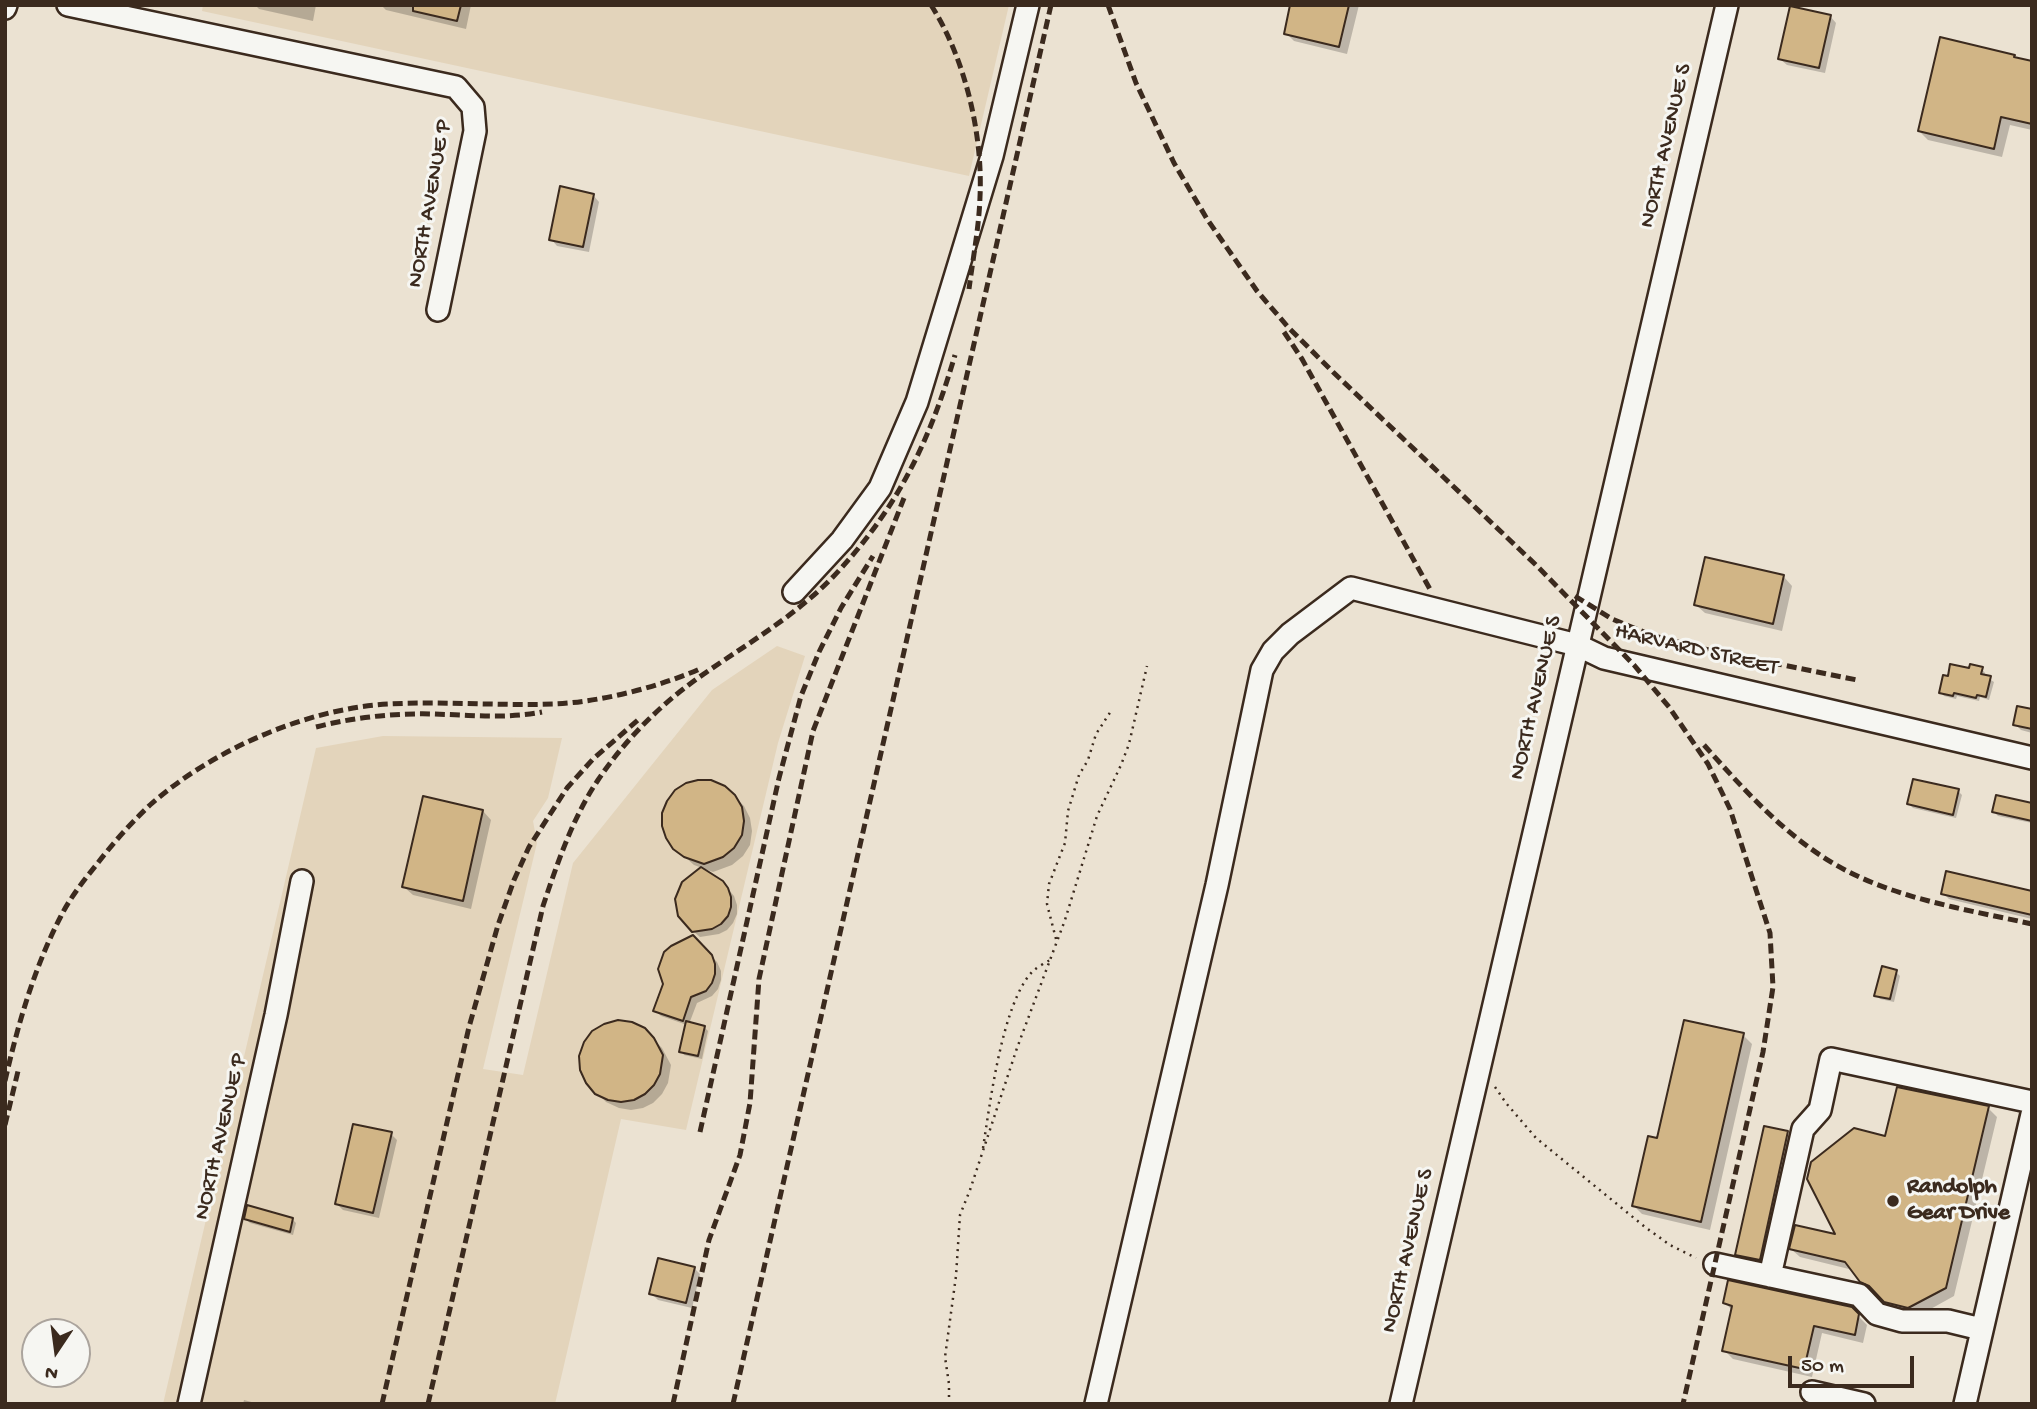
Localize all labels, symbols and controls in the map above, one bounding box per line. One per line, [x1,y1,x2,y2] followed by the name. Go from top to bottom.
[1635,61,1699,231] street label: NORTH AVENUE S
[403,118,459,290] street label: NORTH AVENUE P
[1505,613,1569,783] street label: NORTH AVENUE S
[1612,619,1780,683] street label: HARVARD STREET
[189,1051,255,1223] street label: NORTH AVENUE P
[1377,1166,1441,1336] street label: NORTH AVENUE S
[1907,1174,2010,1228] place label: Randolph Gear Drive
[1885,1193,1901,1209] marker: Randolph Gear Drive
[21,1318,91,1388] north arrow
[1792,1342,1918,1386] scale bar
[1801,1355,1844,1380] text: 50 m
[43,1359,60,1385] text: N

